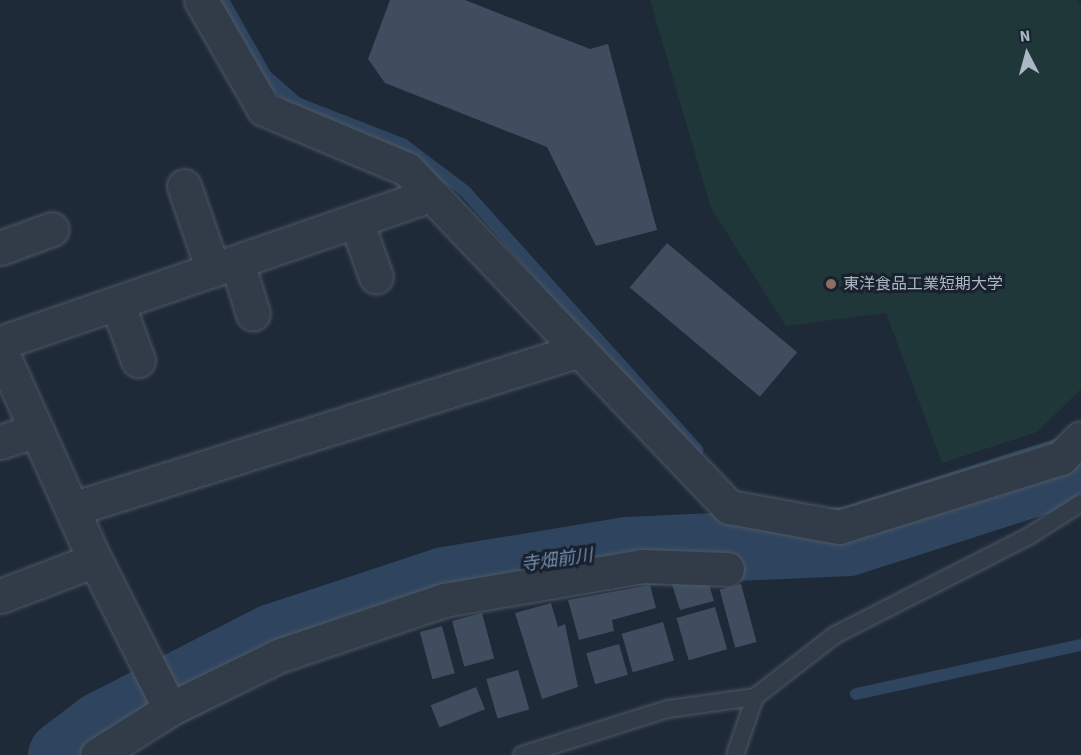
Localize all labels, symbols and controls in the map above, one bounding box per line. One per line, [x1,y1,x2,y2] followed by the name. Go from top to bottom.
[997,24,1057,84] north arrow
[1019,25,1032,48] text: N
[843,274,1003,294] place label: 東洋食品工業短期大学
[824,277,838,291] marker: 東洋食品工業短期大学
[520,545,594,577] water label: 寺畑前川

